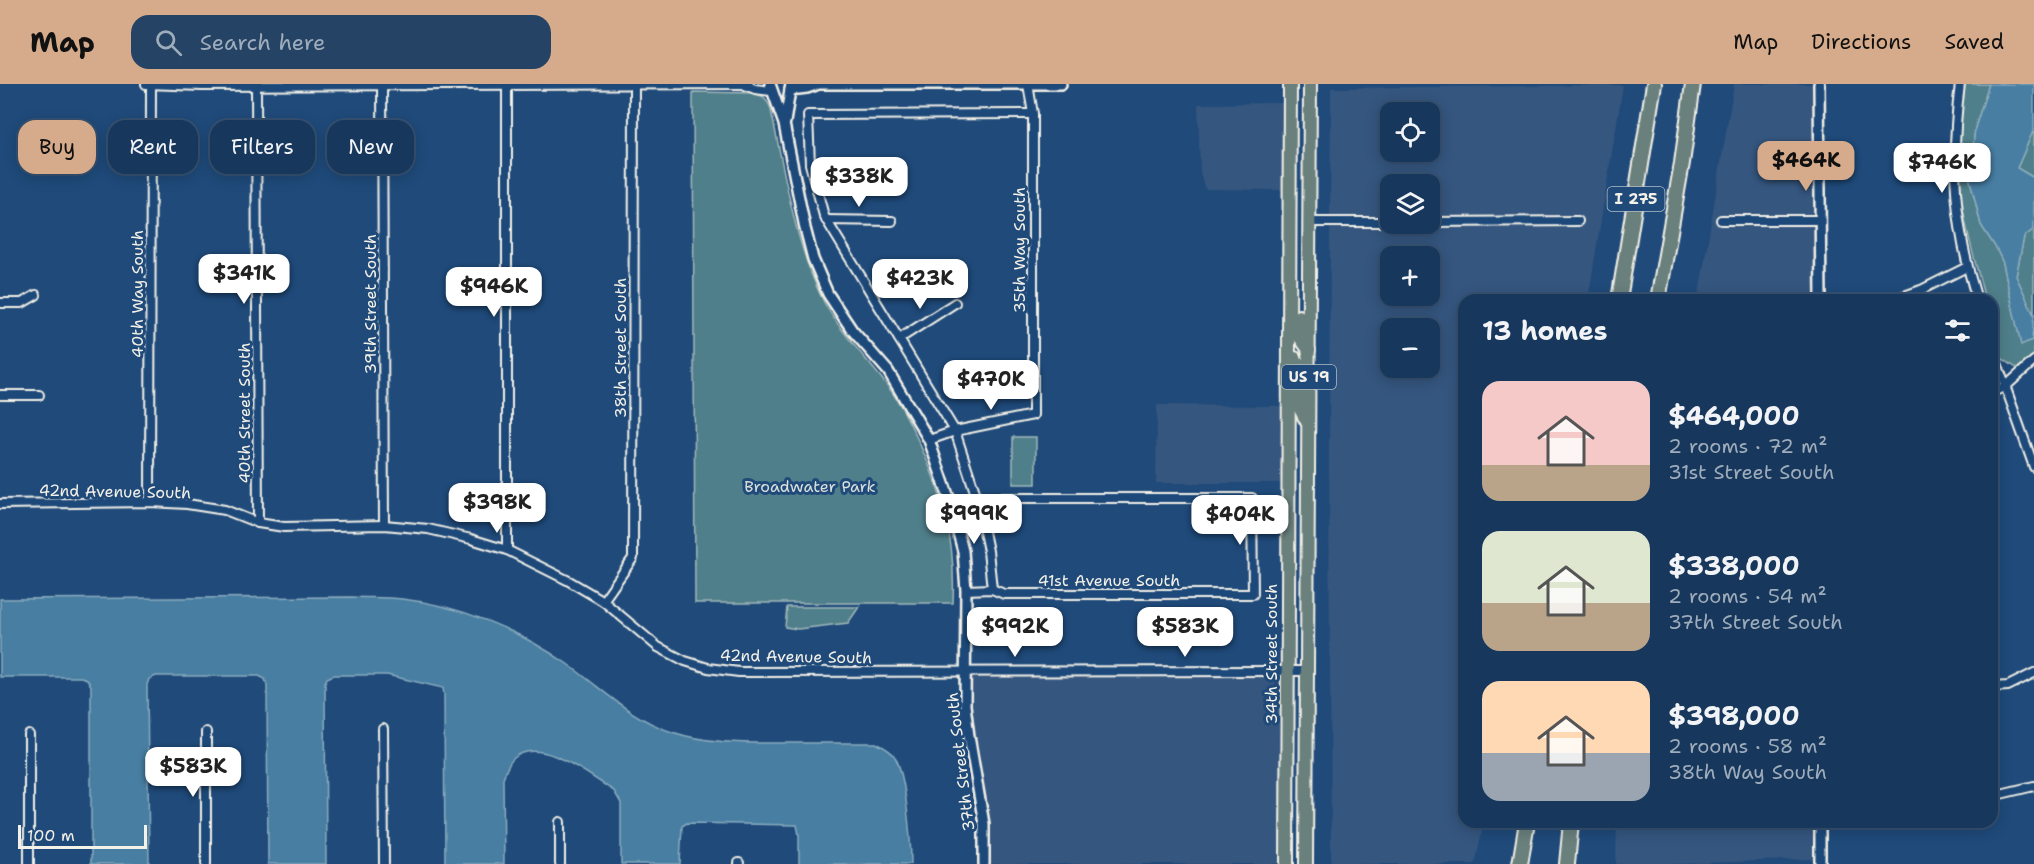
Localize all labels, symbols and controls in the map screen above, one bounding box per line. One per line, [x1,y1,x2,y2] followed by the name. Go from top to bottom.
[131,15,551,69] search box
[30,23,95,61] text: Map
[152,26,185,59] icon: search
[200,28,325,57] text: Search here
[1733,28,1778,56] text: Map
[1811,28,1911,56] text: Directions
[1944,28,2004,56] text: Saved
[1380,102,1440,378] map controls
[1380,102,1440,162] button: locate
[18,120,96,174] chip: Buy
[108,120,198,174] chip: Rent
[210,120,315,174] chip: Filters
[327,120,414,174] chip: New
[1764,141,1848,192] pin: $464K
[1900,143,1984,194] pin: $746K
[1771,147,1841,173] text: $464K
[1908,149,1976,175] text: $746K
[817,157,901,208] pin: $338K
[825,163,893,189] text: $338K
[1380,174,1440,234] button: layers
[1009,187,1030,313] street label: 35th Way South
[1608,187,1664,211] road number: I 275
[127,230,148,358] street label: 40th Way South
[360,234,381,374] street label: 39th Street South
[1380,246,1440,306] button: +
[202,254,286,305] pin: $341K
[878,259,962,310] pin: $423K
[213,260,275,286] text: $341K
[886,265,954,291] text: $423K
[452,267,536,318] pin: $946K
[460,273,528,299] text: $946K
[610,278,631,418] street label: 38th Street South
[1482,313,1608,348] text: 13 homes
[1941,314,1974,347] icon: filters
[1380,318,1440,378] button: −
[234,342,255,484] street label: 40th Street South
[949,360,1033,411] pin: $470K
[1282,365,1336,389] road number: US 19
[957,366,1025,392] text: $470K
[1668,398,1800,433] text: $464,000
[1530,405,1602,477] icon: home
[1668,433,1827,459] text: 2 rooms · 72 m²
[1668,459,1835,485] text: 31st Street South
[744,476,876,497] park label: Broadwater Park
[39,480,191,503] street label: 42nd Avenue South
[455,483,539,534] pin: $398K
[463,489,531,515] text: $398K
[932,494,1016,545] pin: $999K
[1198,495,1282,546] pin: $404K
[940,500,1008,526] text: $999K
[1205,501,1275,527] text: $404K
[1668,548,1800,583] text: $338,000
[1530,555,1602,627] icon: home
[1038,570,1180,591] street label: 41st Avenue South
[1668,583,1827,609] text: 2 rooms · 54 m²
[1261,584,1282,724] street label: 34th Street South
[973,607,1057,658] pin: $992K
[1143,607,1227,658] pin: $583K
[1668,609,1843,635] text: 37th Street South
[981,613,1049,639] text: $992K
[1151,613,1219,639] text: $583K
[720,645,872,668] street label: 42nd Avenue South
[942,691,979,833] street label: 37th Street South
[1668,698,1800,733] text: $398,000
[1530,705,1602,777] icon: home
[1668,733,1827,759] text: 2 rooms · 58 m²
[151,747,235,798] pin: $583K
[159,753,227,779] text: $583K
[1668,759,1827,785] text: 38th Way South
[18,822,147,850] scale bar
[27,825,75,846] text: 100 m

